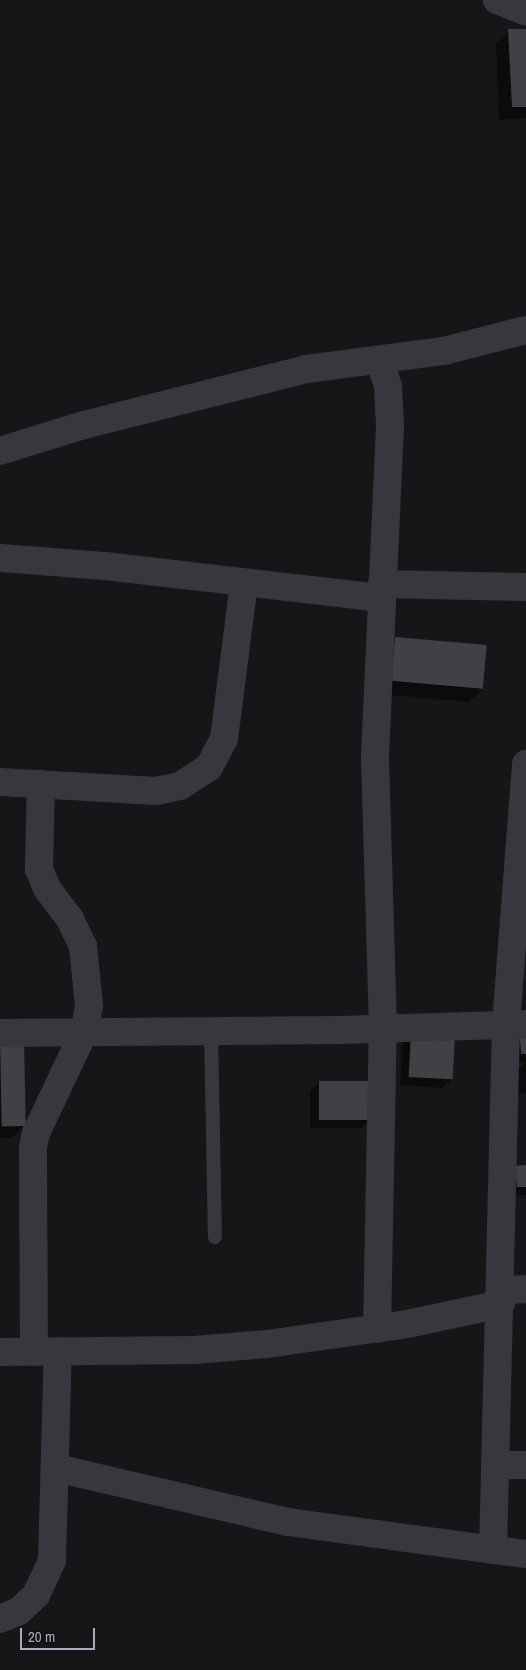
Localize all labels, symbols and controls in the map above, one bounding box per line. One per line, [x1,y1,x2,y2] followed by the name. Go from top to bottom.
[22,1618,98,1650] scale bar
[28,1626,55,1647] text: 20 m

